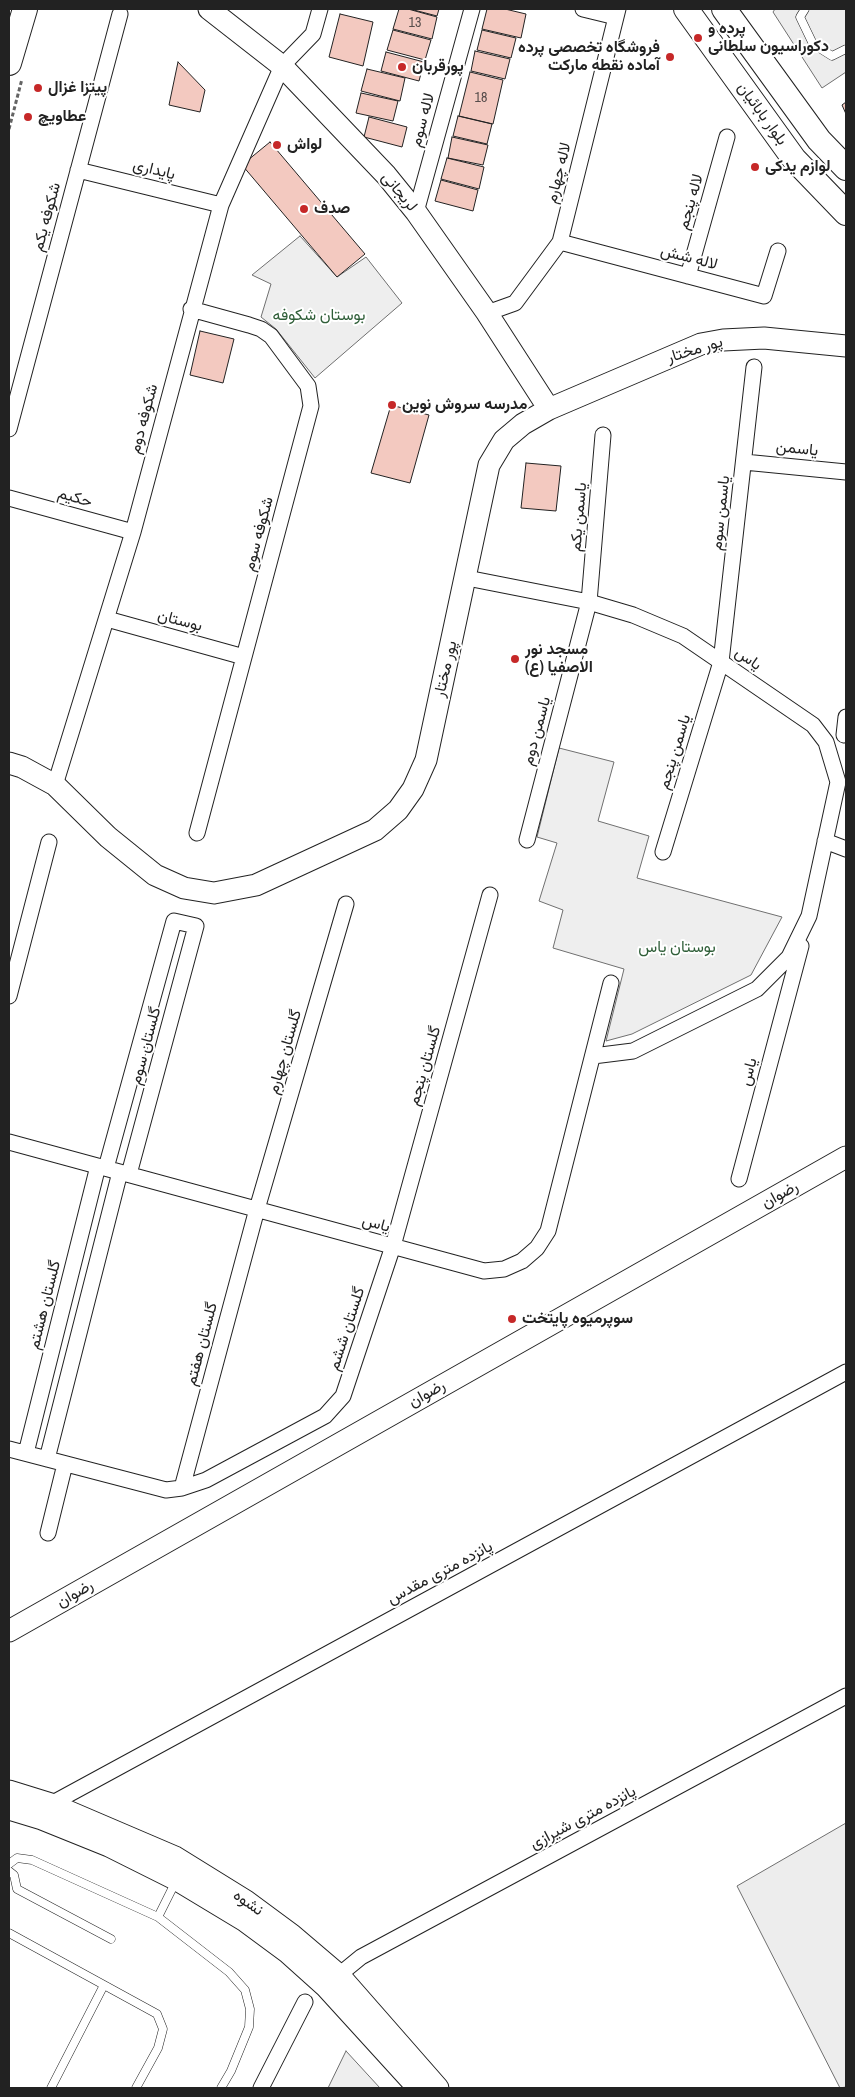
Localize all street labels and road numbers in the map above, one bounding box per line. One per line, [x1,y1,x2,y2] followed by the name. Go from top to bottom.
[733,79,791,149] street label: بلوار بابائیان
[407,91,439,149] street label: لاله سوم
[542,140,576,206] street label: لاله چهارم
[131,155,177,185] street label: پایداری
[377,168,421,216] street label: لریجانی
[674,172,708,232] street label: لاله پنجم
[29,180,65,254] street label: شکوفه یکم
[658,241,720,275] street label: لاله شش
[665,332,725,368] street label: پور مختار
[125,382,163,456] street label: شکوفه دوم
[775,437,819,461] street label: یاسمن
[708,475,734,551] street label: یاسمن سوم
[566,482,592,552] street label: یاسمن یکم
[56,484,94,512] street label: حکیم
[240,495,278,573] street label: شکوفه سوم
[155,606,205,636] street label: بوستان
[430,639,462,699] street label: پور مختار
[731,643,765,675] street label: یاس
[519,695,555,767] street label: یاسمن دوم
[654,712,696,792] street label: یاسمن پنجم
[126,1005,166,1087] street label: گلستان سوم
[264,1007,306,1097] street label: گلستان چهارم
[404,1024,446,1108] street label: گلستان پنجم
[736,1056,762,1088] street label: یاس
[758,1177,802,1213] street label: رضوان
[360,1211,392,1237] street label: یاس
[25,1259,65,1351] street label: گلستان هشتم
[324,1285,370,1373] street label: گلستان ششم
[182,1300,222,1388] street label: گلستان هفتم
[405,1376,449,1412] street label: رضوان
[384,1537,496,1609] street label: پانزده متری مقدس
[53,1576,97,1612] street label: رضوان
[527,1782,639,1854] street label: پانزده متری شیرازی
[229,1886,267,1920] street label: نشوه

